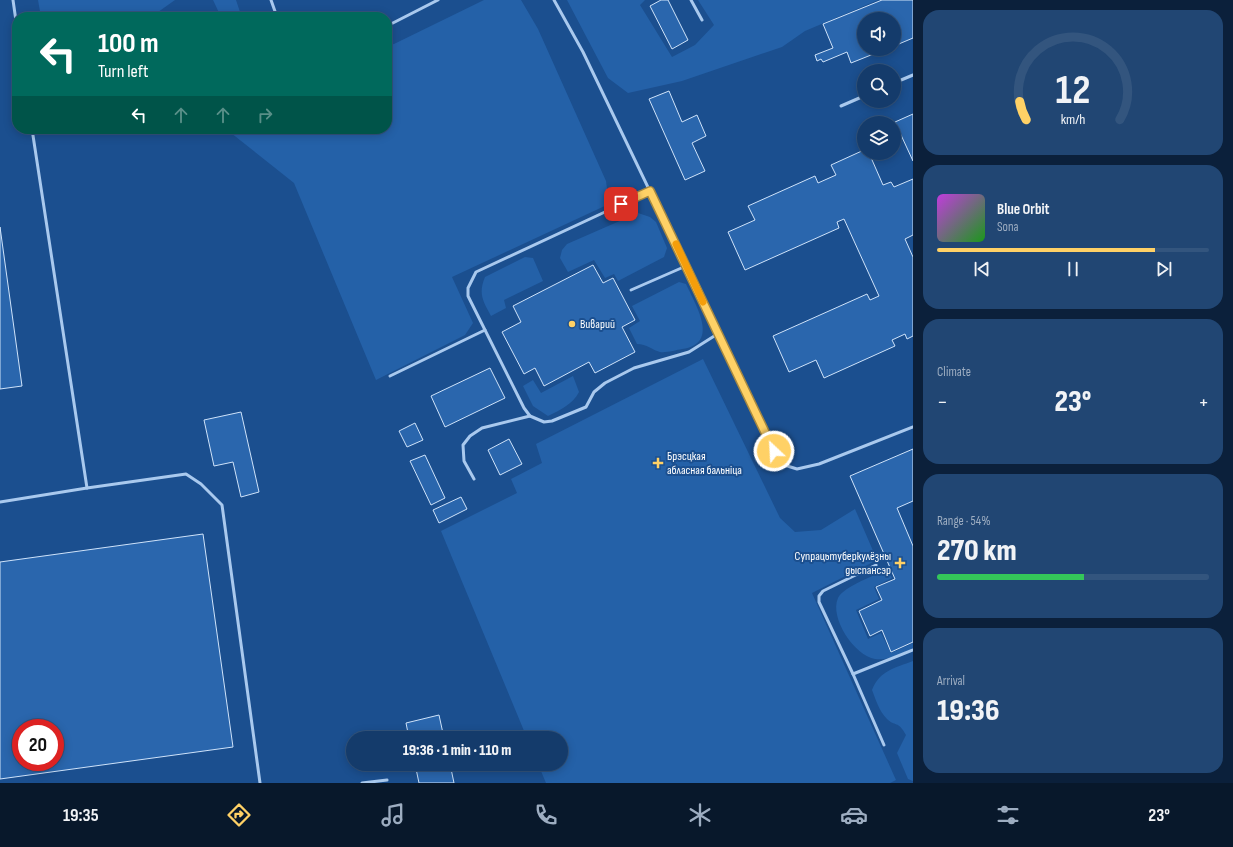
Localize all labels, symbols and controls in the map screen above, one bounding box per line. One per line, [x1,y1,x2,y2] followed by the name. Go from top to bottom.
[857,12,901,160] map controls
[857,12,901,56] button: sound
[98,27,159,60] text: 100 m
[32,28,84,80] icon: left
[98,61,149,82] text: Turn left
[857,64,901,108] button: search
[1056,66,1091,115] text: 12
[128,104,150,126] icon: left
[170,104,192,126] icon: ahead
[212,104,234,126] icon: ahead
[254,104,276,126] icon: right
[1061,111,1085,128] text: km/h
[857,116,901,160] button: layers
[604,187,638,221] pin
[610,193,632,215] icon: arrive
[997,200,1049,219] text: Blue Orbit
[997,219,1019,235] text: Sona
[971,258,993,280] icon: previous
[1062,258,1084,280] icon: pause
[1153,258,1175,280] icon: next
[580,317,615,332] place label: Виварий
[567,319,577,329] marker: Виварий
[937,364,971,380] text: Climate
[1055,384,1091,420] text: 23°
[937,389,948,416] text: −
[1198,389,1209,416] text: +
[753,430,795,472] position arrow
[667,449,742,478] place label: Брэсцкая абласная бальніца
[652,457,664,469] marker: Брэсцкая абласная бальніца
[937,513,991,529] text: Range · 54%
[937,533,1017,569] text: 270 km
[795,549,891,578] place label: Супрацьтуберкулёзны дыспансэр
[894,557,906,569] marker: Супрацьтуберкулёзны дыспансэр
[937,673,965,689] text: Arrival
[937,693,1000,729] text: 19:36
[12,719,64,771] speed limit sign: 20
[403,741,511,760] text: 19:36 · 1 min · 110 m
[225,801,253,829] icon: directions
[379,801,407,829] icon: music
[532,801,560,829] icon: phone
[686,801,714,829] icon: climate
[840,801,868,829] icon: car
[994,801,1022,829] icon: filters
[63,805,99,826] text: 19:35
[1148,805,1170,826] text: 23°

